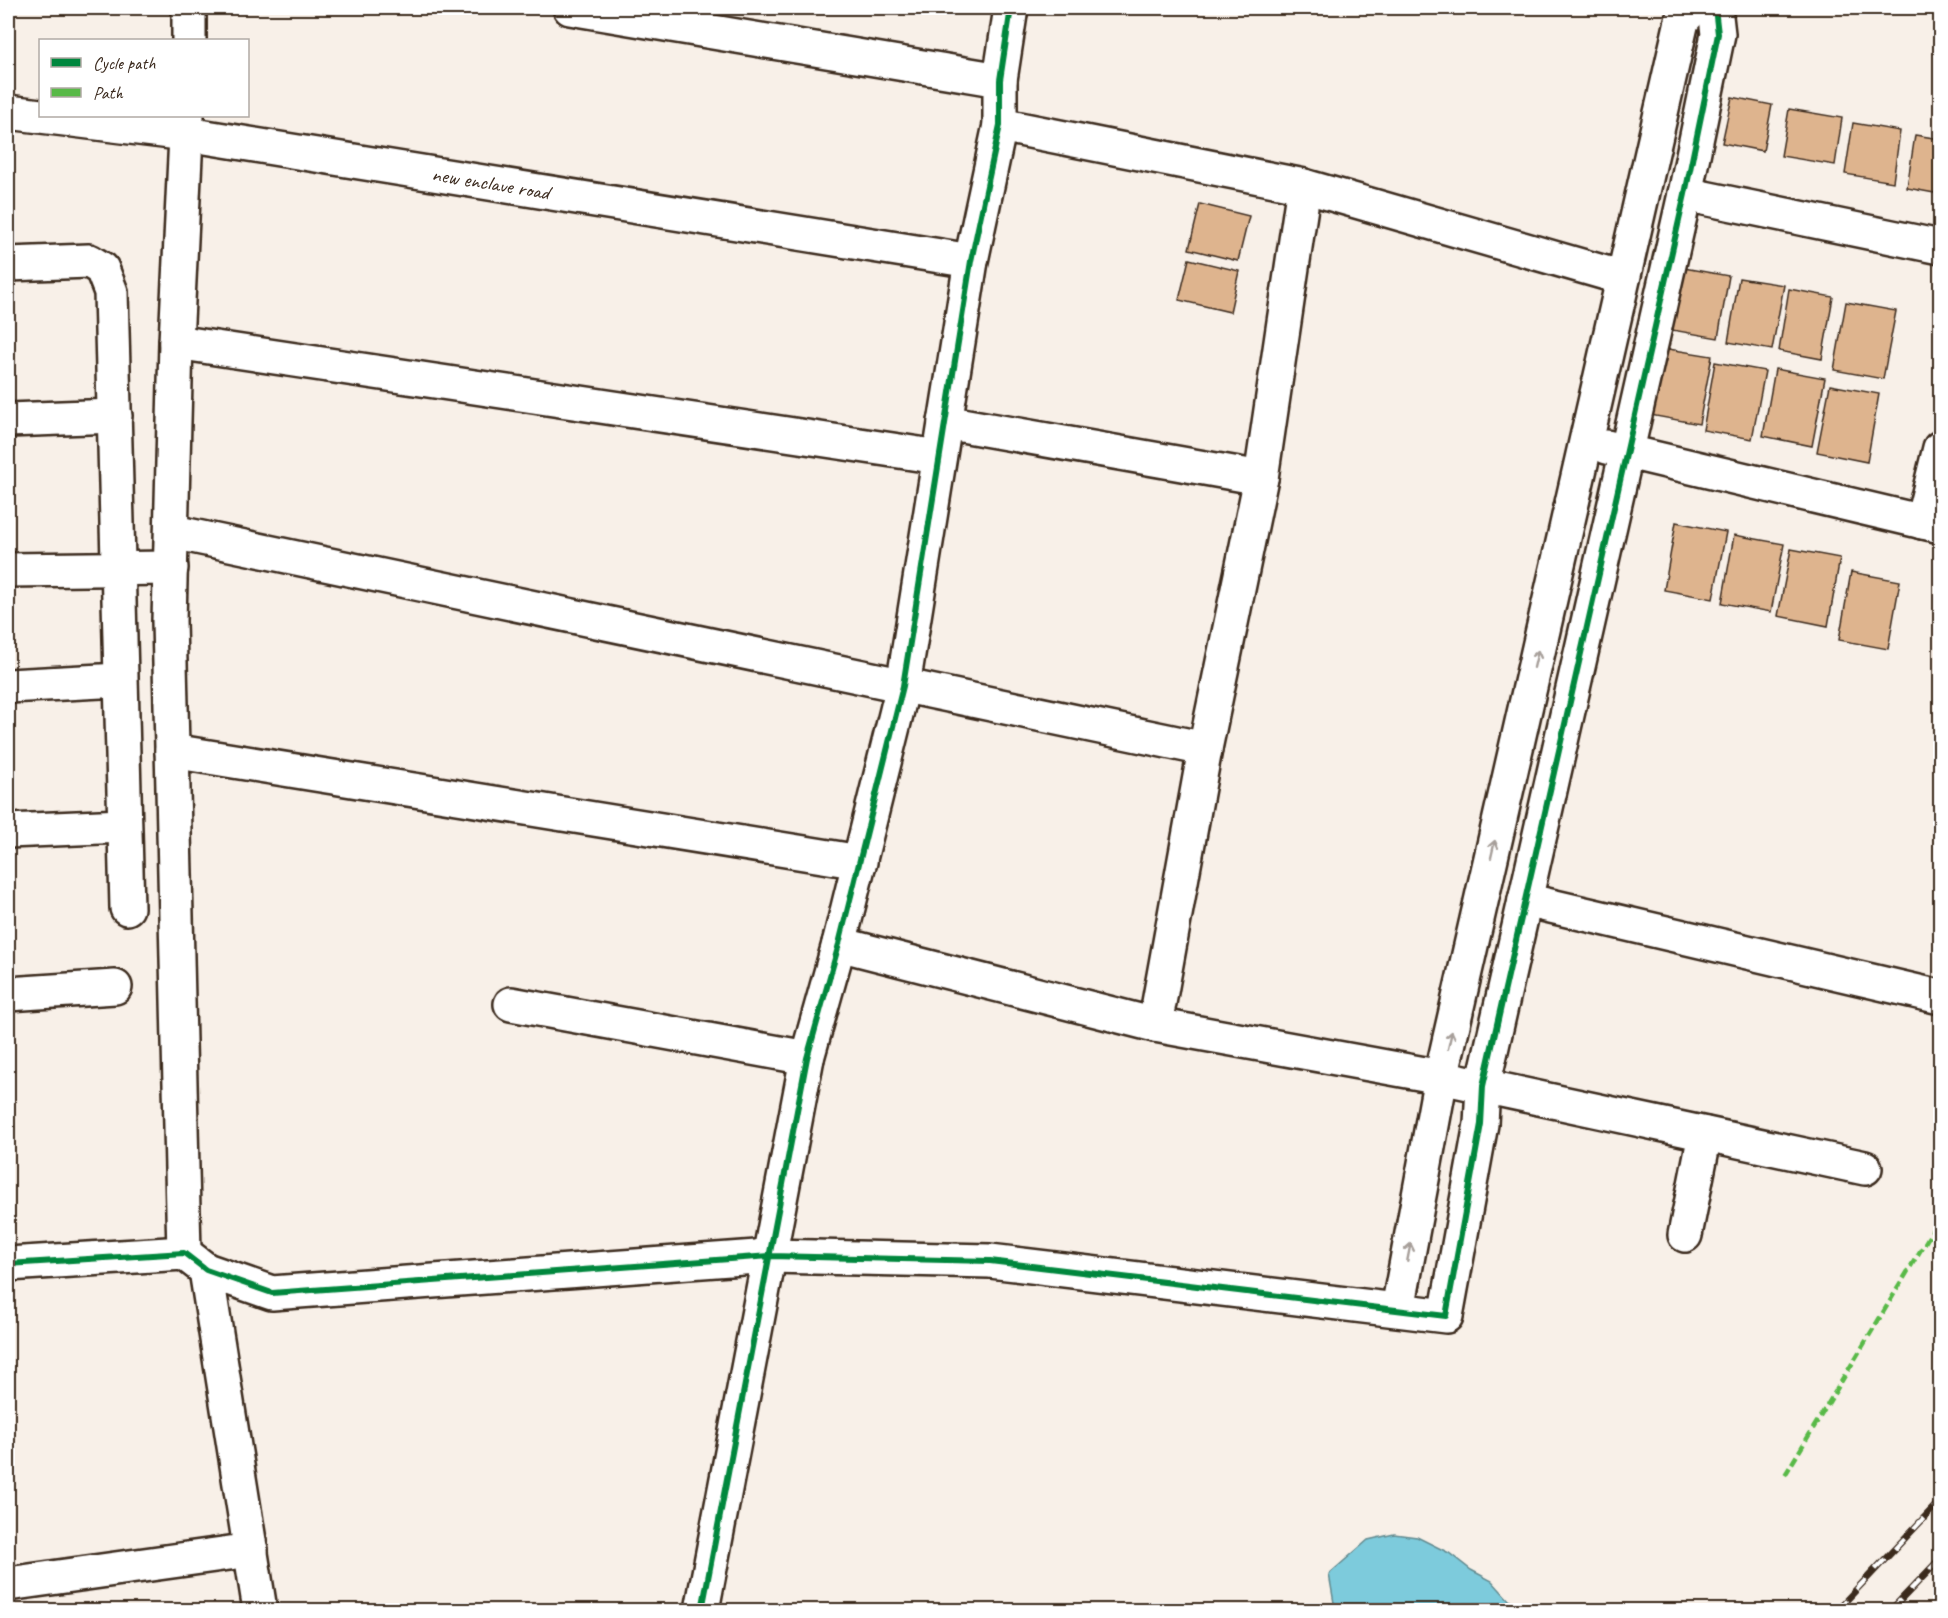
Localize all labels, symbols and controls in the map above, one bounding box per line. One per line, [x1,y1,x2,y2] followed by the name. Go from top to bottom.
[39,39,249,117] legend
[93,52,156,74] text: Cycle path
[93,82,123,104] text: Path
[430,161,555,206] street label: new enclave road
[1531,650,1543,669] one-way arrow
[1488,840,1499,860] one-way arrow
[1445,1030,1456,1050] one-way arrow
[1404,1242,1415,1262] one-way arrow

